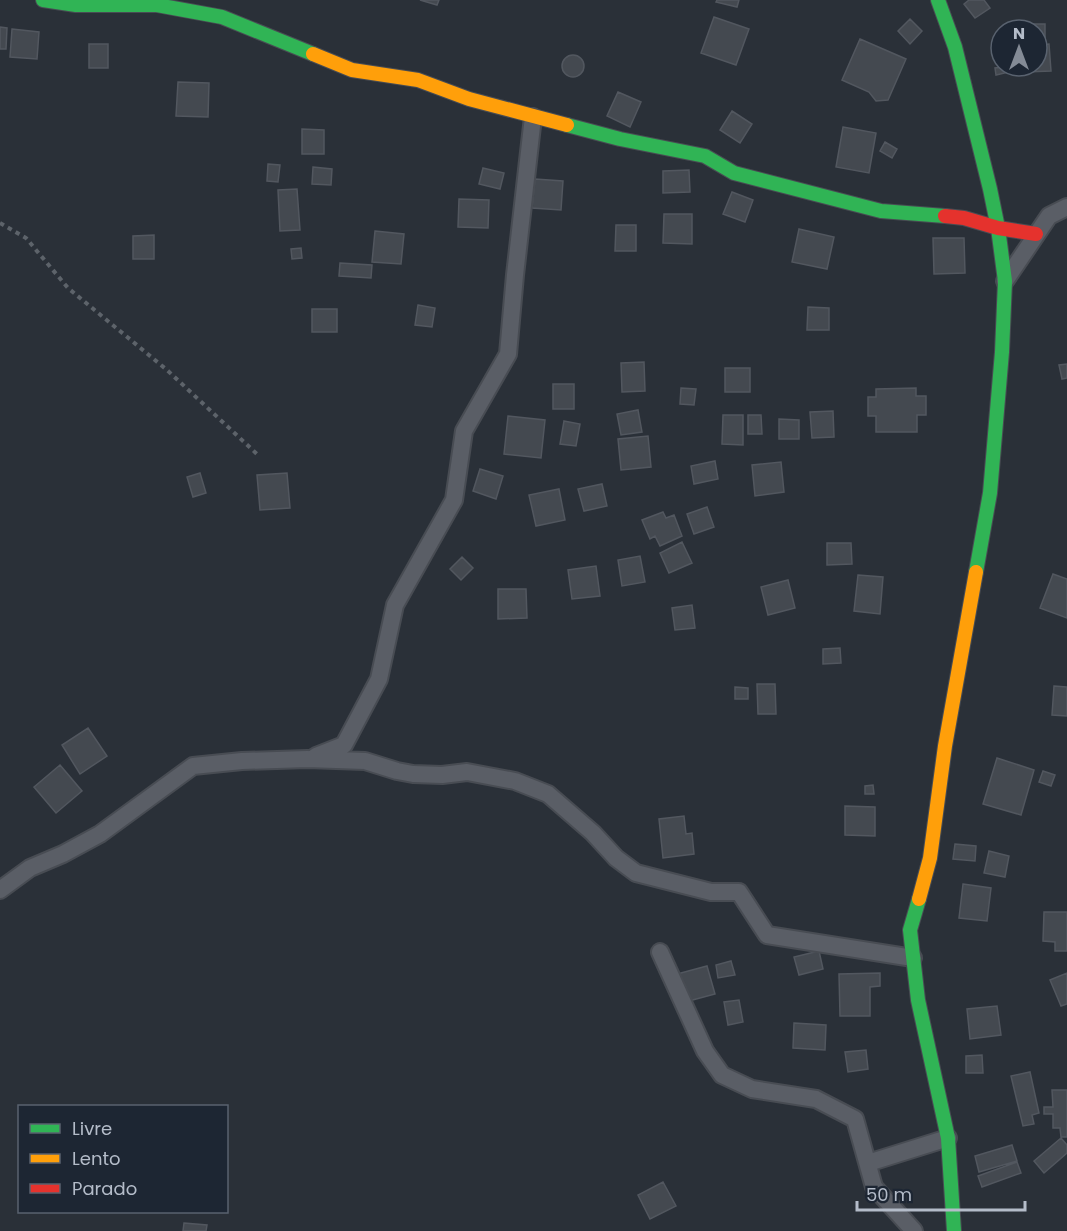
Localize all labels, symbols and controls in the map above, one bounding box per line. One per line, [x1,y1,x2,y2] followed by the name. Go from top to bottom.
[989,18,1049,78] north arrow
[1013,22,1025,45] text: N
[18,1105,228,1213] legend
[72,1116,112,1141] text: Livre
[72,1146,121,1171] text: Lento
[857,1174,1025,1212] scale bar
[72,1176,137,1201] text: Parado
[866,1182,912,1207] text: 50 m

